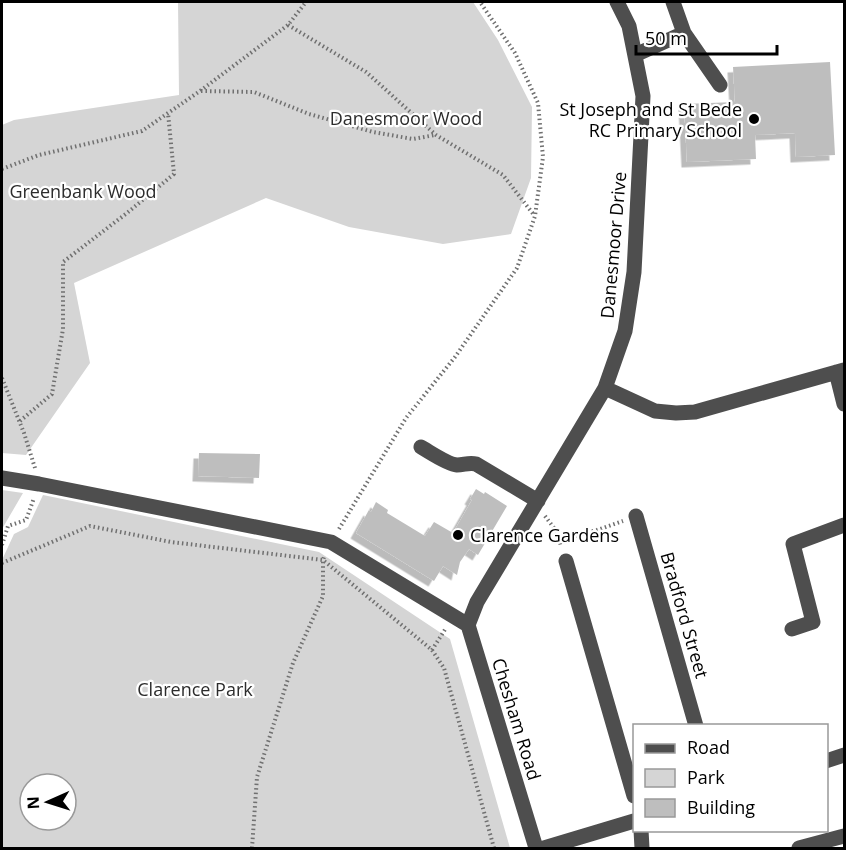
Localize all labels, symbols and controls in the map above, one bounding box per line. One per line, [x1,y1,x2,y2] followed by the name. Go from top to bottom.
[636,18,777,56] scale bar
[645,26,687,50] text: 50 m
[559,97,742,142] place label: St Joseph and St Bede RC Primary School
[330,106,482,130] park label: Danesmoor Wood
[747,112,761,126] marker: St Joseph and St Bede RC Primary School
[595,171,631,319] street label: Danesmoor Drive
[9,179,157,203] park label: Greenbank Wood
[470,523,619,547] place label: Clarence Gardens
[451,528,465,542] marker: Clarence Gardens
[656,549,714,681] street label: Bradford Street
[487,655,547,783] street label: Chesham Road
[137,677,253,701] park label: Clarence Park
[633,724,828,832] legend
[687,735,730,759] text: Road
[687,765,725,789] text: Park
[18,772,78,832] north arrow
[687,795,755,819] text: Building
[22,796,44,810] text: N

